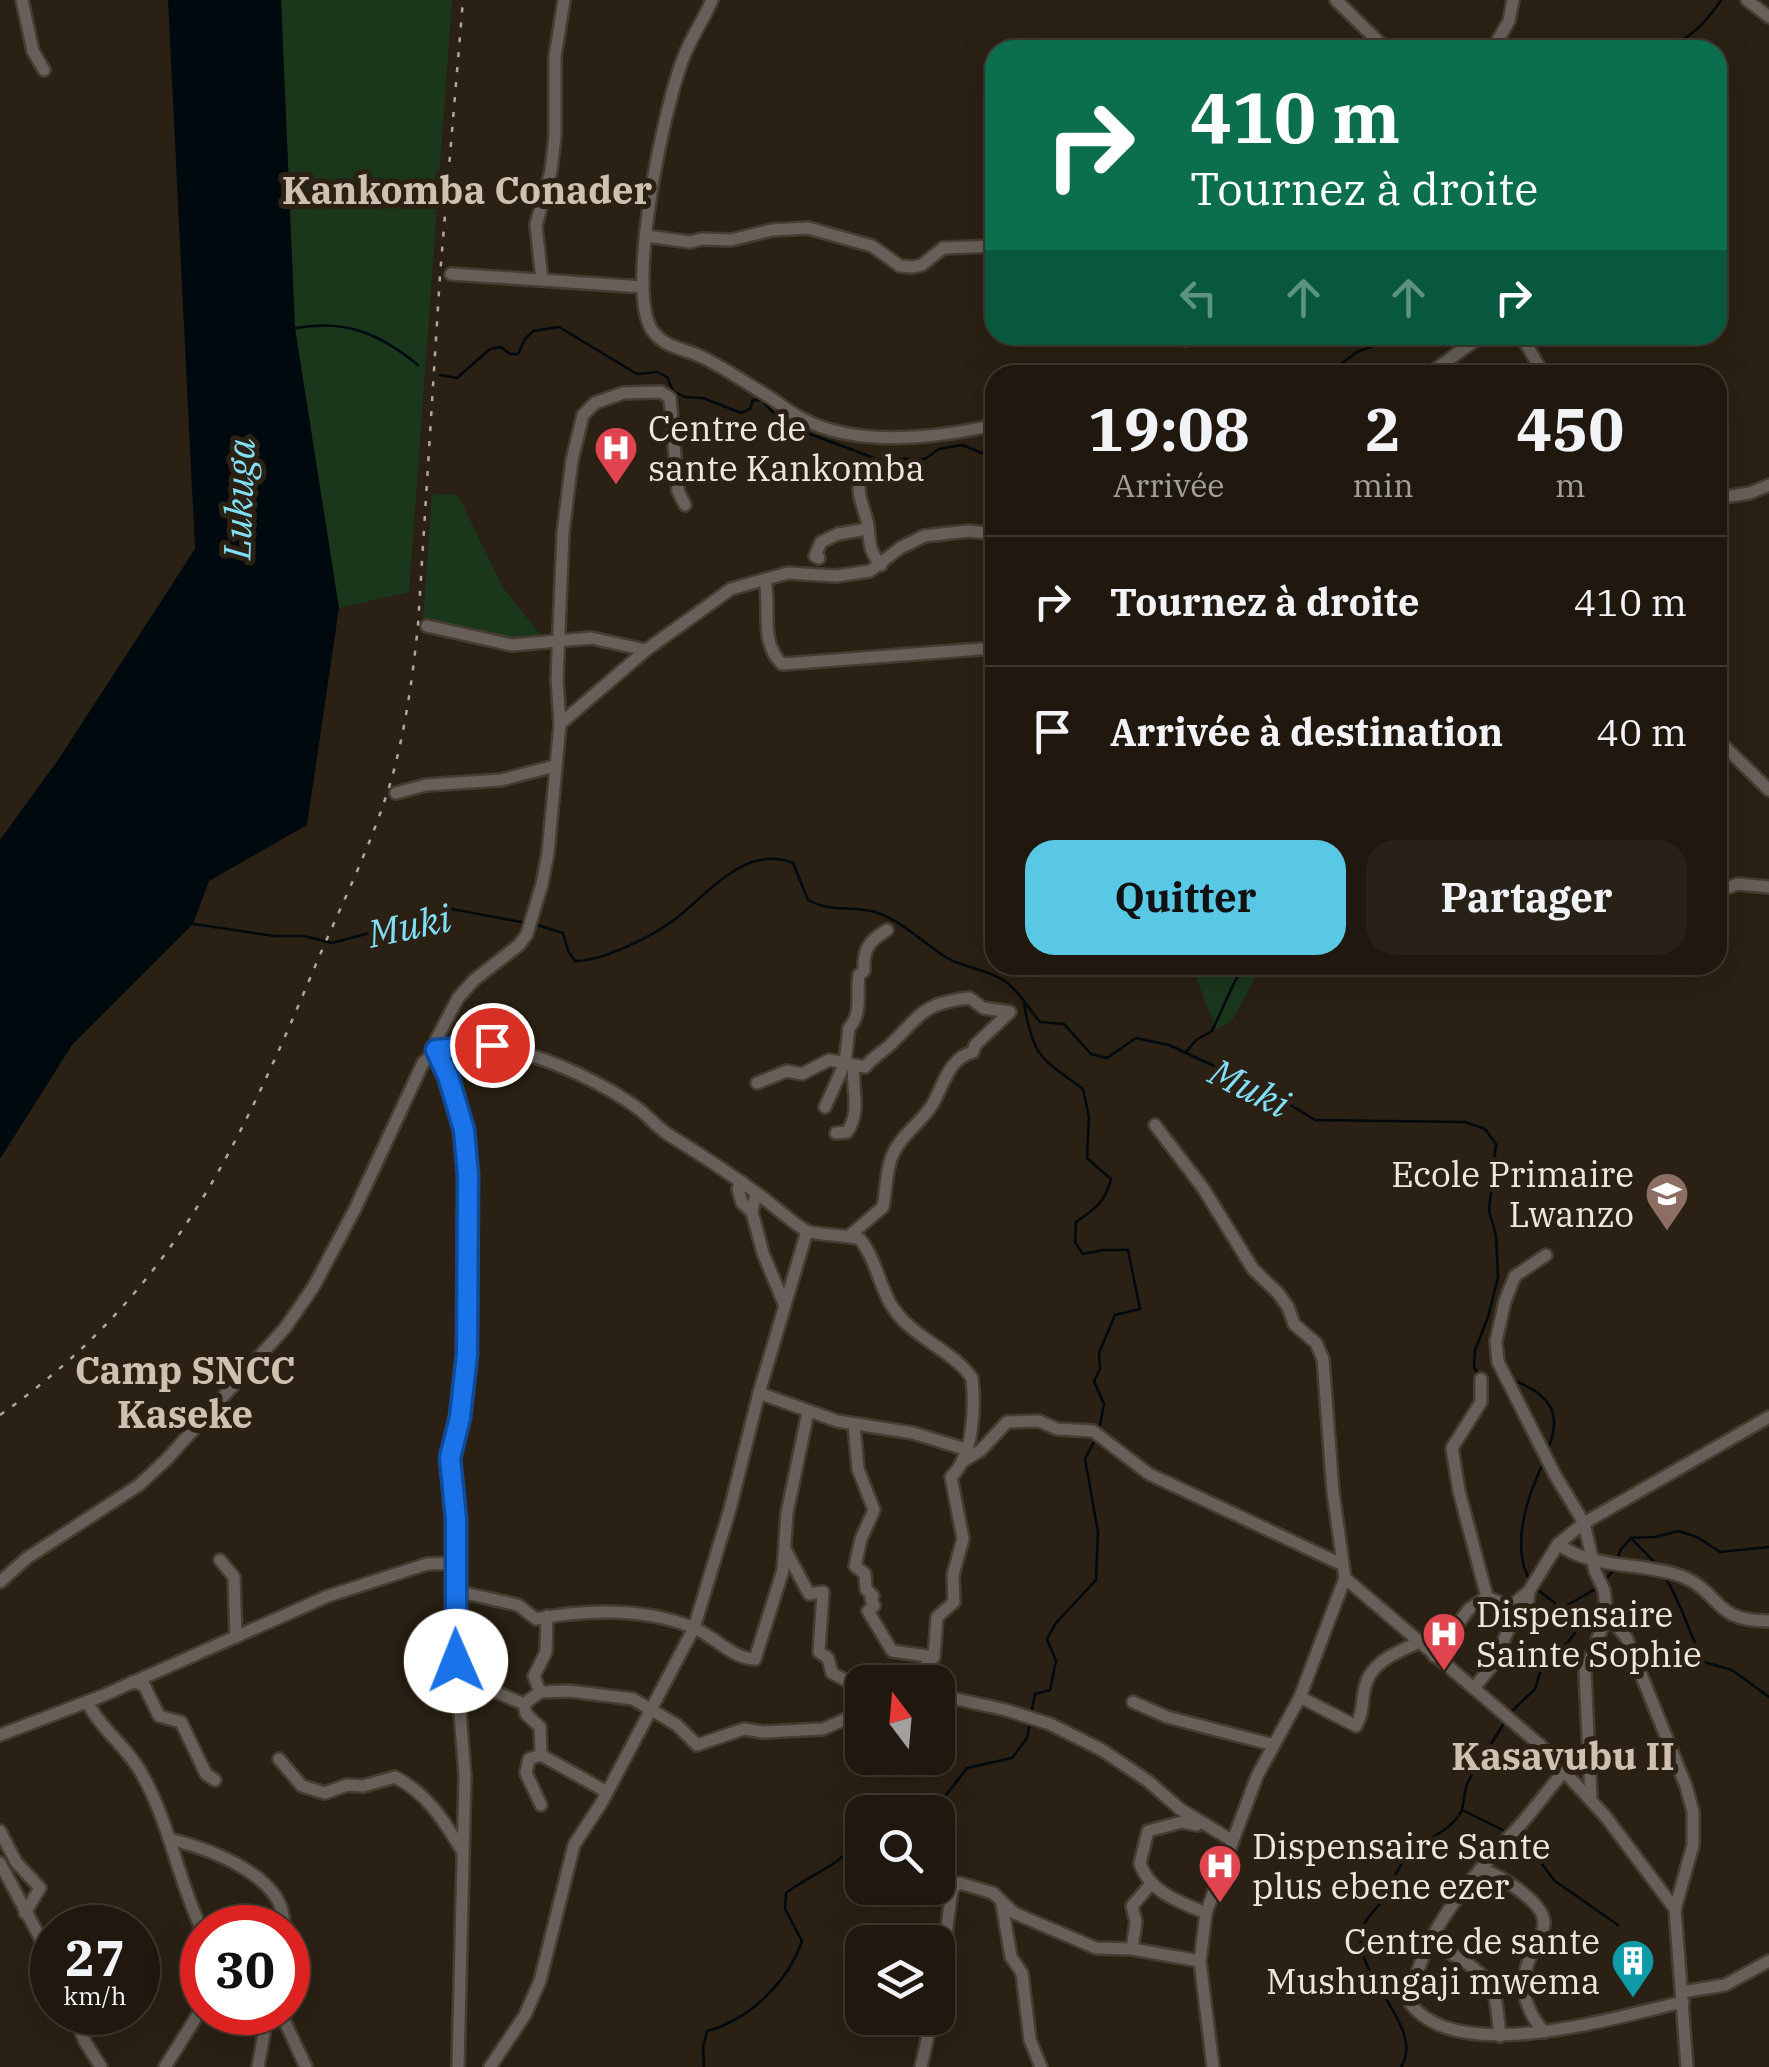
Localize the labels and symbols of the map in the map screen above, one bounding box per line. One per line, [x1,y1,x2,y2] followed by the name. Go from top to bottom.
[282,165,653,214] district label: Kankomba Conader
[648,405,925,491] place label: Centre de sante Kankomba
[593,425,639,486] hospital icon: Centre de sante Kankomba
[211,437,265,561] water label: Lukuga
[362,892,456,958] water label: Muki
[450,1003,535,1088] pin
[1201,1046,1299,1128] water label: Muki
[1391,1151,1634,1237] place label: Ecole Primaire Lwanzo
[1644,1171,1690,1232] school or university icon: Ecole Primaire Lwanzo
[75,1345,295,1438] district label: Camp SNCC Kaseke
[1476,1591,1702,1677] place label: Dispensaire Sainte Sophie
[404,1609,508,1713] position arrow
[1421,1611,1467,1672] hospital icon: Dispensaire Sainte Sophie
[845,1665,955,1775] north arrow
[1451,1731,1675,1780] district label: Kasavubu II
[1252,1823,1551,1909] place label: Dispensaire Sante plus ebene ezer
[1197,1843,1243,1904] hospital icon: Dispensaire Sante plus ebene ezer
[180,1905,310,2035] speed limit sign: 30
[1266,1918,1600,2004] place label: Centre de sante Mushungaji mwema
[1610,1938,1656,1999] building icon: Centre de sante Mushungaji mwema

